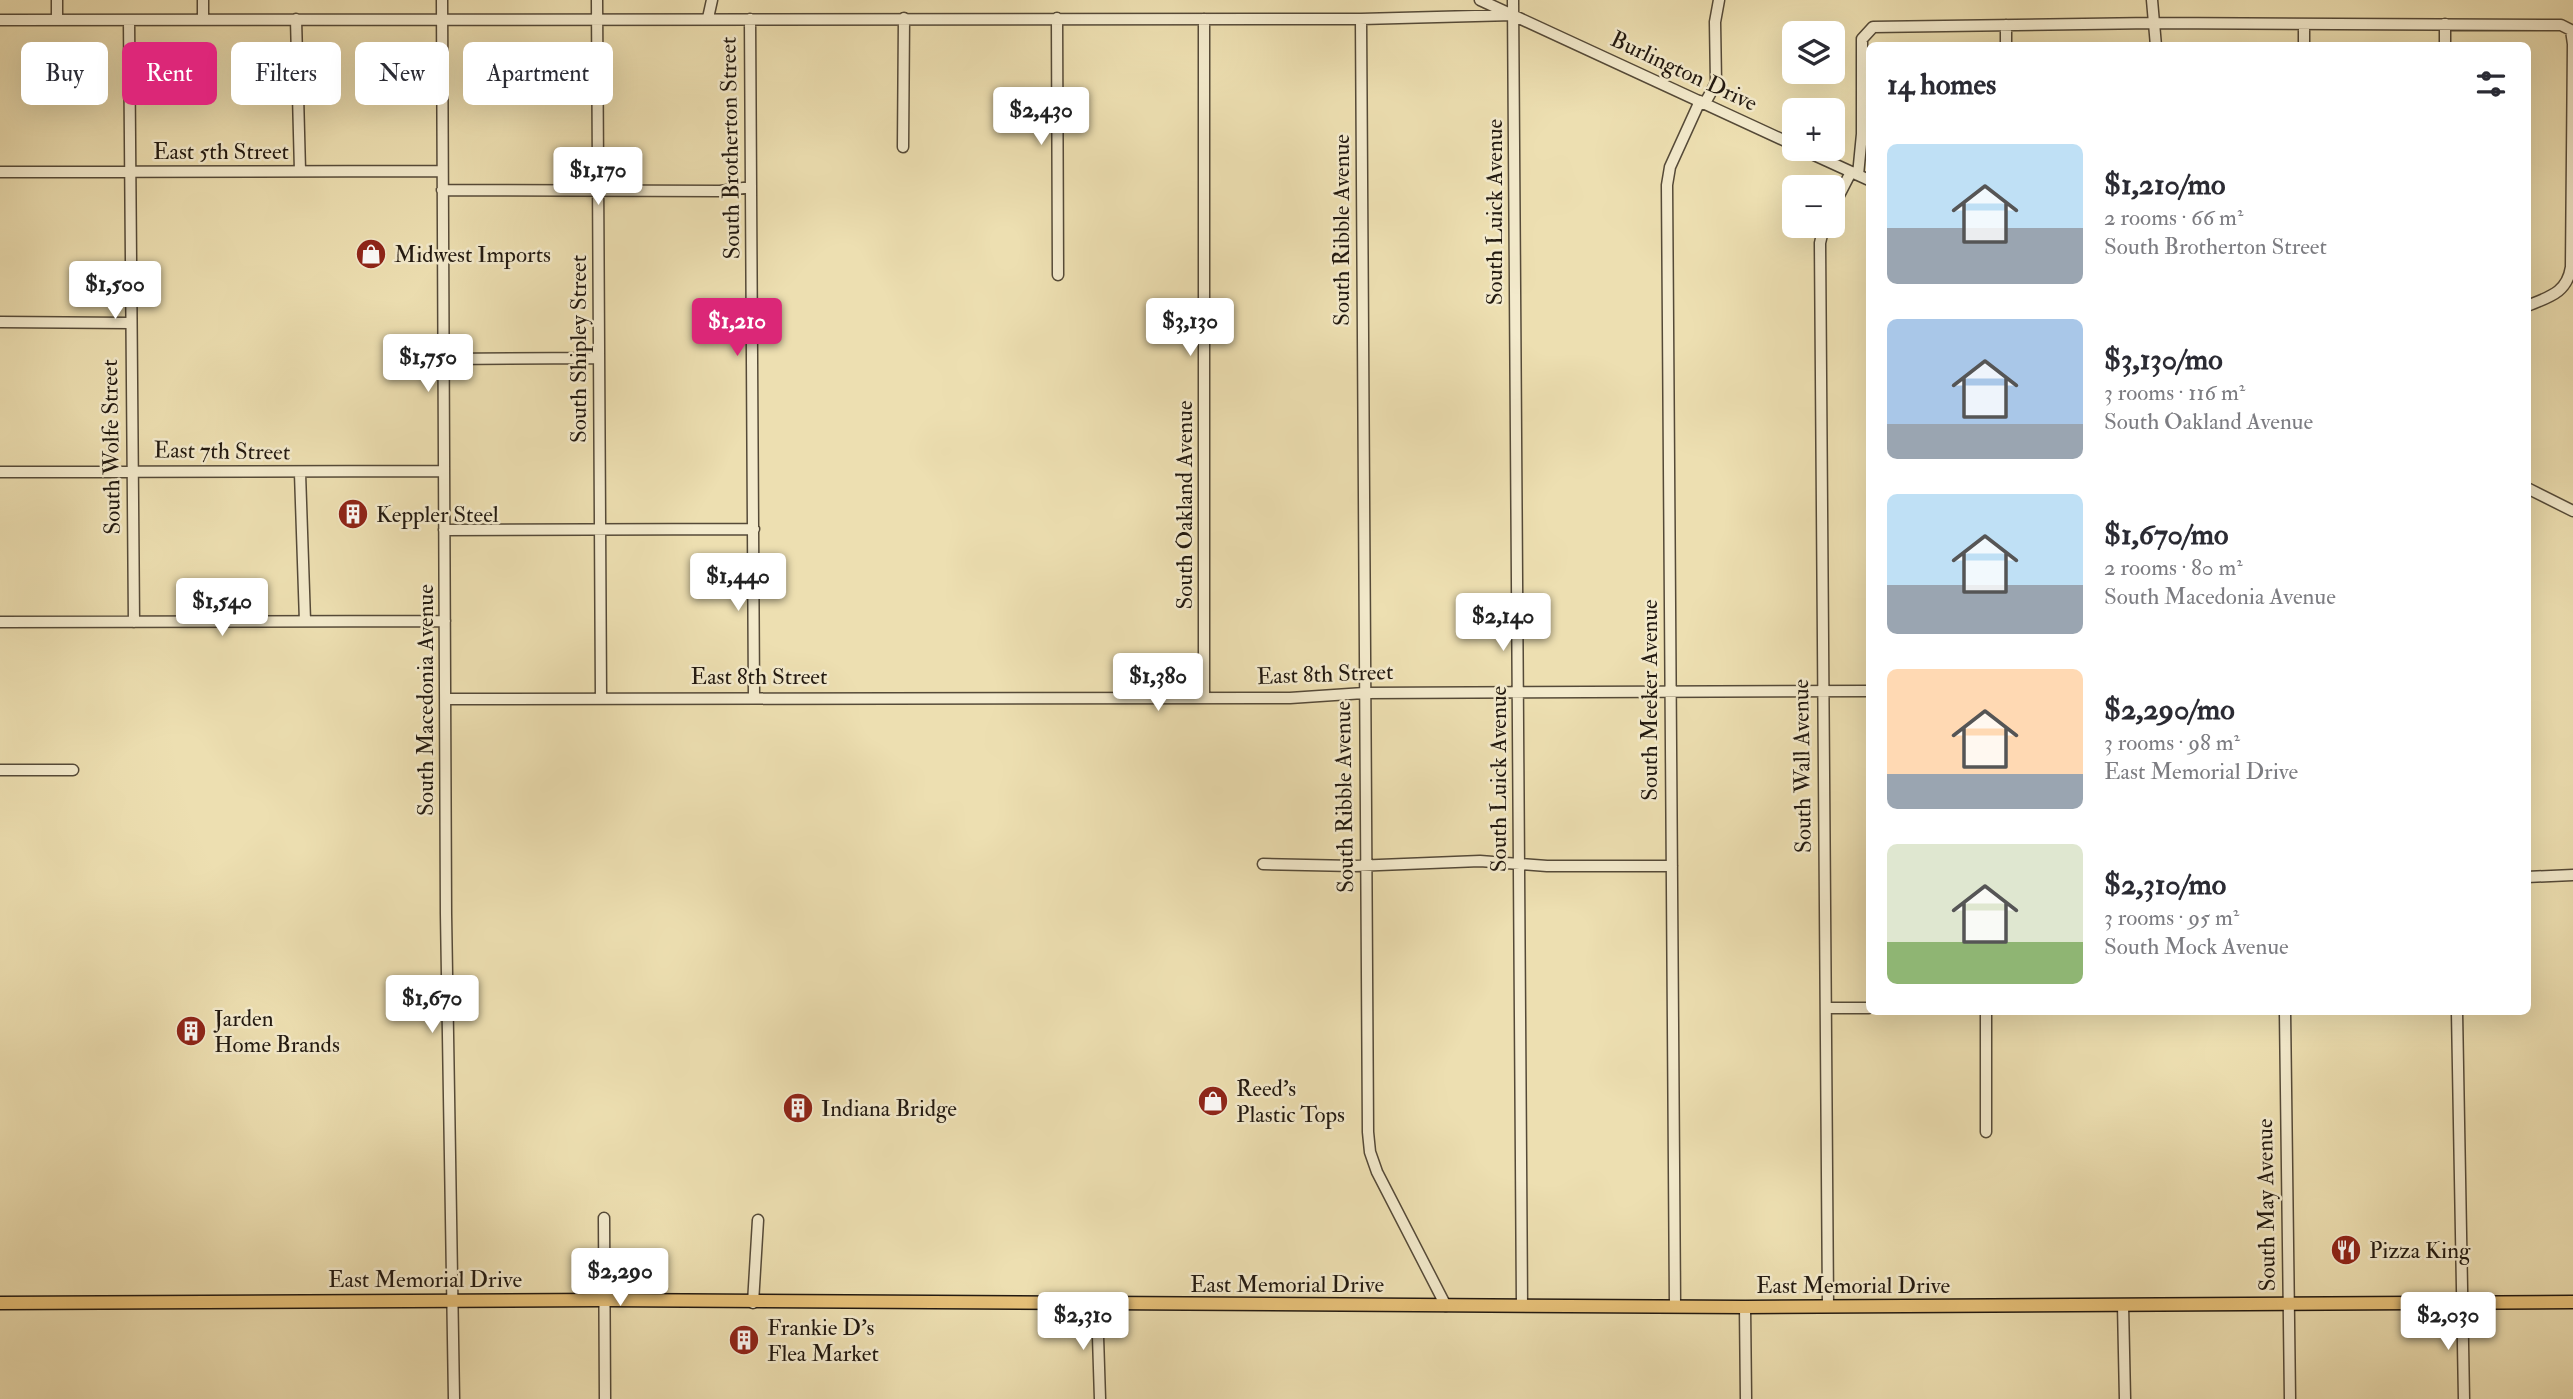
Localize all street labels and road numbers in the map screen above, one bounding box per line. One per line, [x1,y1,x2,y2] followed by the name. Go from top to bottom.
[1606,24,1762,118] street label: Burlington Drive
[714,36,746,260] street label: South Brotherton Street
[1480,118,1509,305] street label: South Luick Avenue
[1327,134,1356,326] street label: South Ribble Avenue
[153,137,289,166] street label: East 5th Street
[564,255,594,443] street label: South Shipley Street
[95,359,127,535] street label: South Wolfe Street
[1170,400,1199,610] street label: South Oakland Avenue
[153,435,291,467] street label: East 7th Street
[411,584,440,816] street label: South Macedonia Avenue
[1635,599,1664,801] street label: South Meeker Avenue
[1256,657,1394,691] street label: East 8th Street
[691,662,827,691] street label: East 8th Street
[1786,678,1818,853] street label: South Wall Avenue
[1484,685,1513,872] street label: South Luick Avenue
[1328,700,1360,893] street label: South Ribble Avenue
[2250,1118,2282,1292] street label: South May Avenue
[328,1265,522,1294] street label: East Memorial Drive
[1190,1270,1384,1299] street label: East Memorial Drive
[1756,1271,1950,1300] street label: East Memorial Drive

